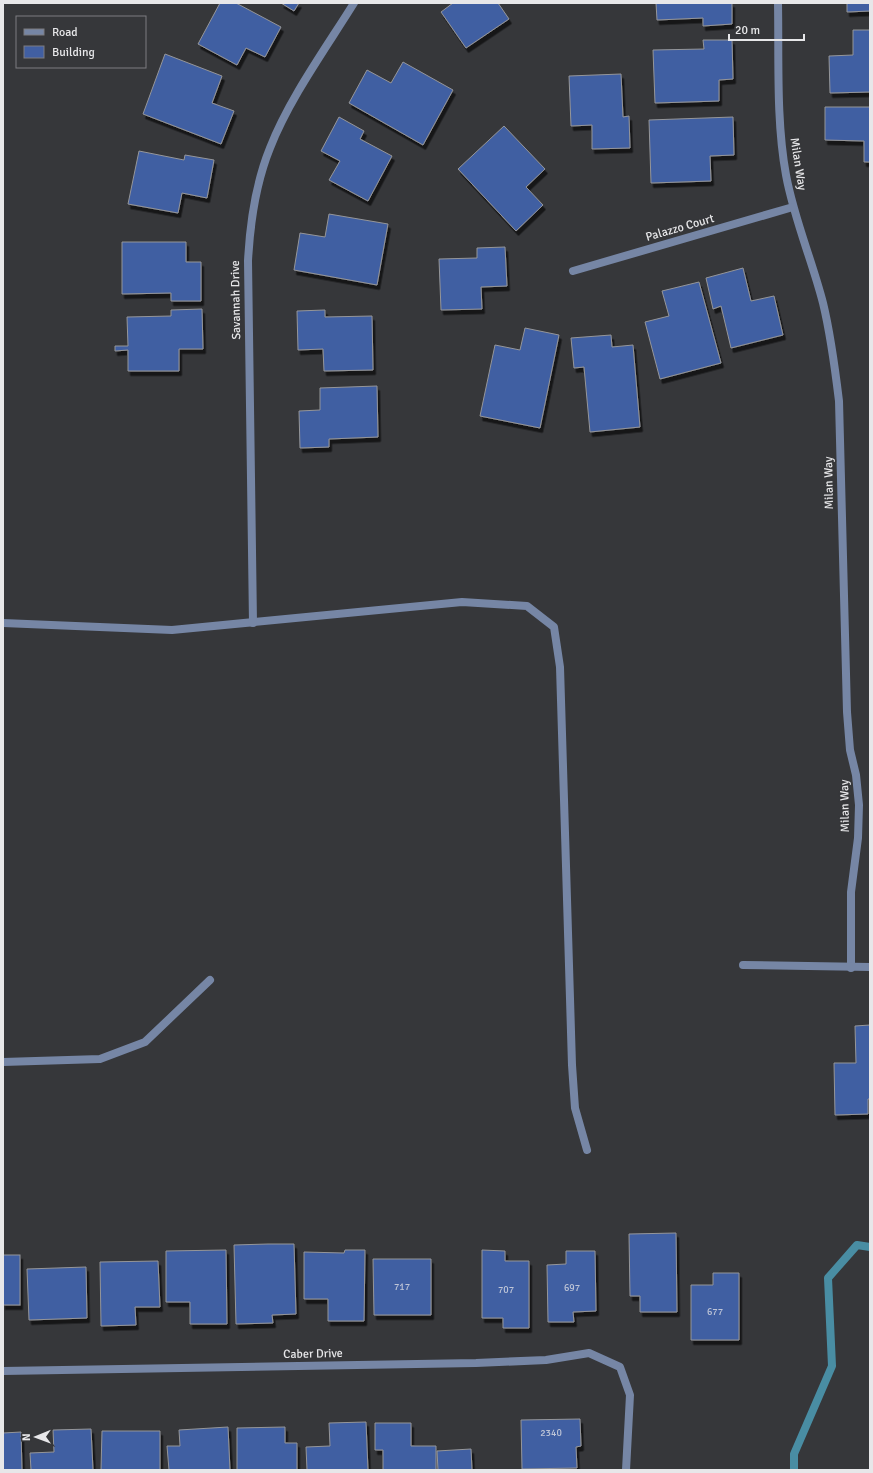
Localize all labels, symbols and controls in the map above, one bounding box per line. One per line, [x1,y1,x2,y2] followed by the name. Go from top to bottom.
[16,16,146,68] legend
[729,16,804,42] scale bar
[735,23,760,38] text: 20 m
[52,25,78,40] text: Road
[52,45,95,60] text: Building
[786,137,810,192] street label: Milan Way
[644,211,716,245] street label: Palazzo Court
[228,260,244,340] street label: Savannah Drive
[821,456,837,510] street label: Milan Way
[837,779,853,833] street label: Milan Way
[394,1281,410,1293] house number: 717
[564,1282,580,1294] house number: 697
[498,1284,514,1296] house number: 707
[707,1306,723,1318] house number: 677
[283,1346,343,1362] street label: Caber Drive
[16,1417,56,1457] north arrow
[540,1427,562,1439] house number: 2340
[20,1433,33,1441] text: N

